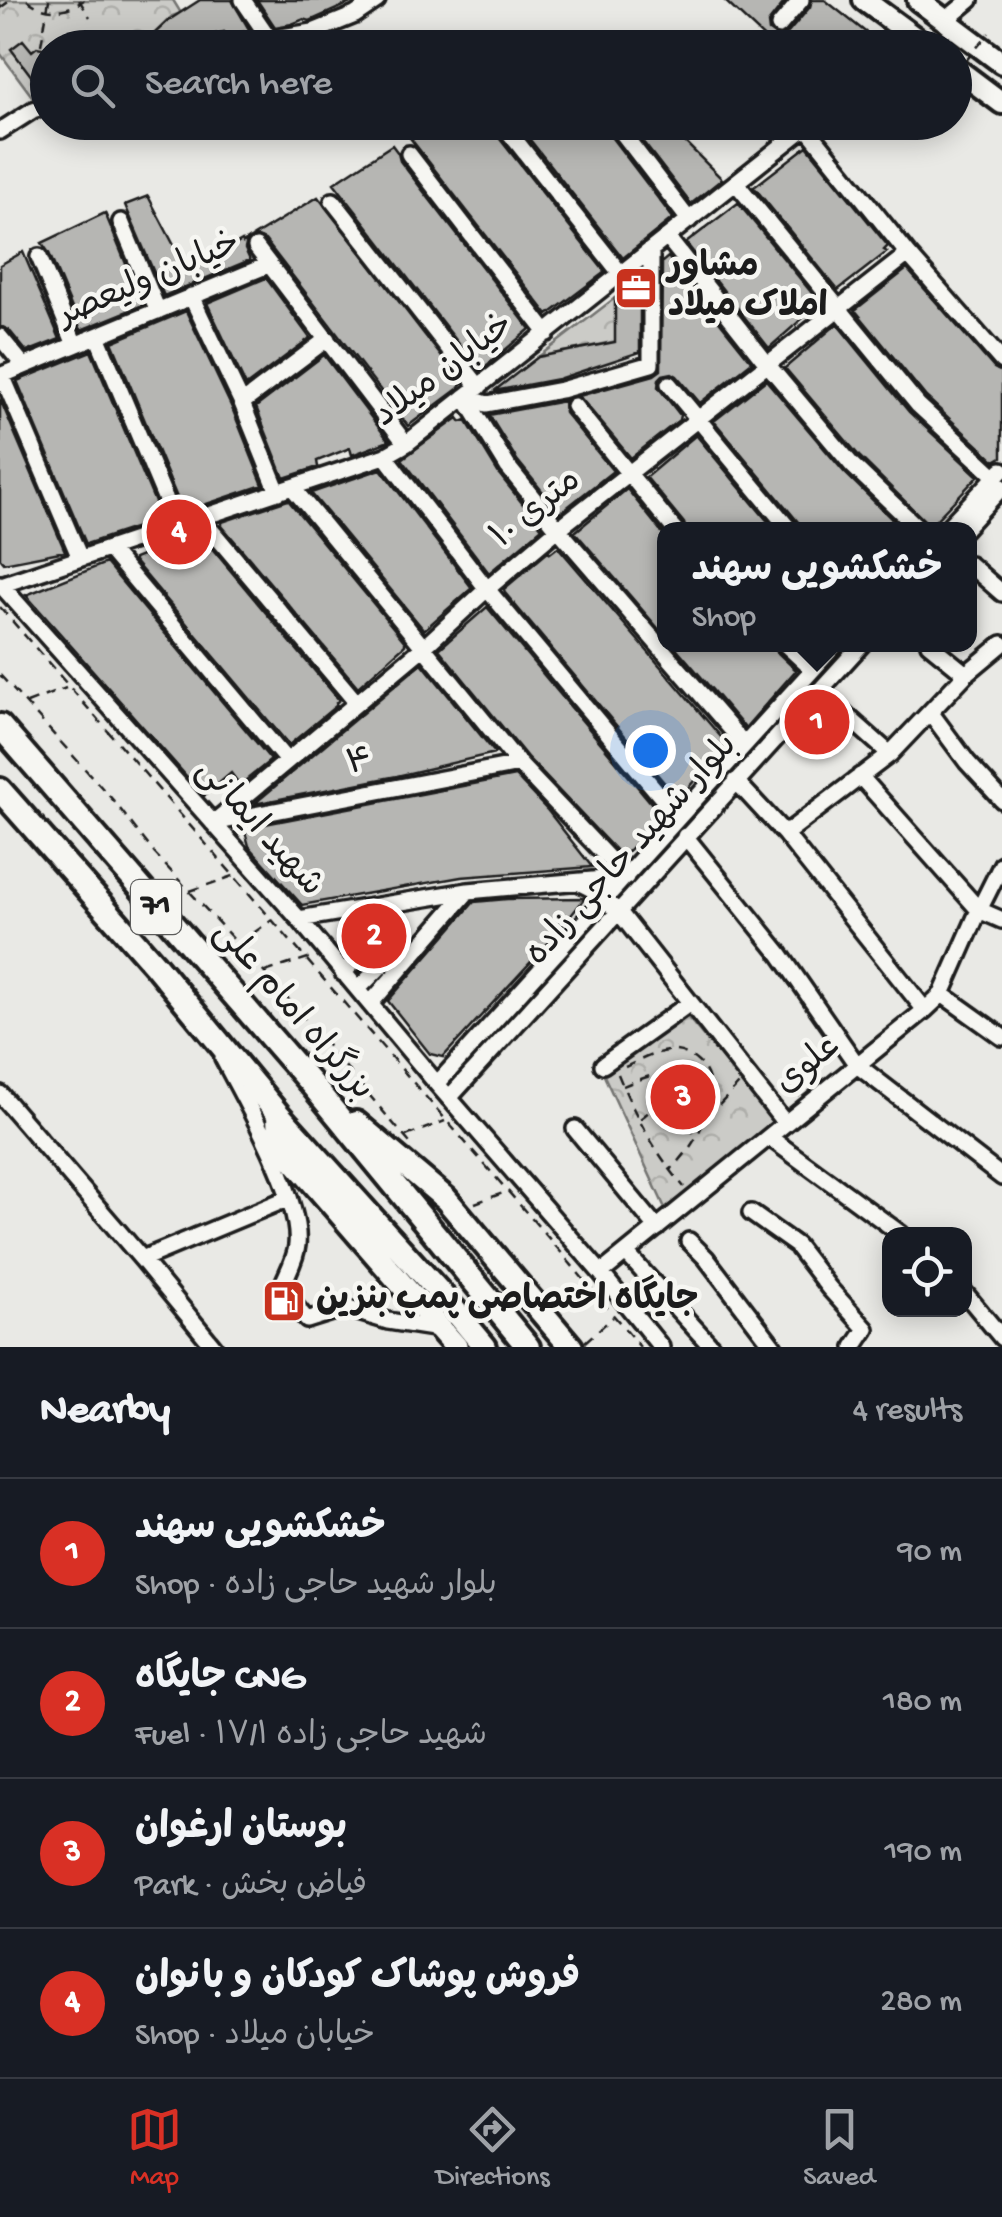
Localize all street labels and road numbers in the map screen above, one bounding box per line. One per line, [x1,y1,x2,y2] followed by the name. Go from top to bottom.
[50,224,247,339] street label: خیابان ولیعصر
[367,306,523,438] street label: خیابان میلاد
[484,461,590,559] street label: ۱۰ متری
[518,727,748,975] street label: بلوار شهید حاجی زاده
[343,741,377,787] street label: ۴
[185,752,331,906] street label: شهید ایمانی
[131,880,181,934] road number: 71
[202,910,385,1111] street label: بزرگراه امام علی
[768,1027,850,1105] street label: علوی

